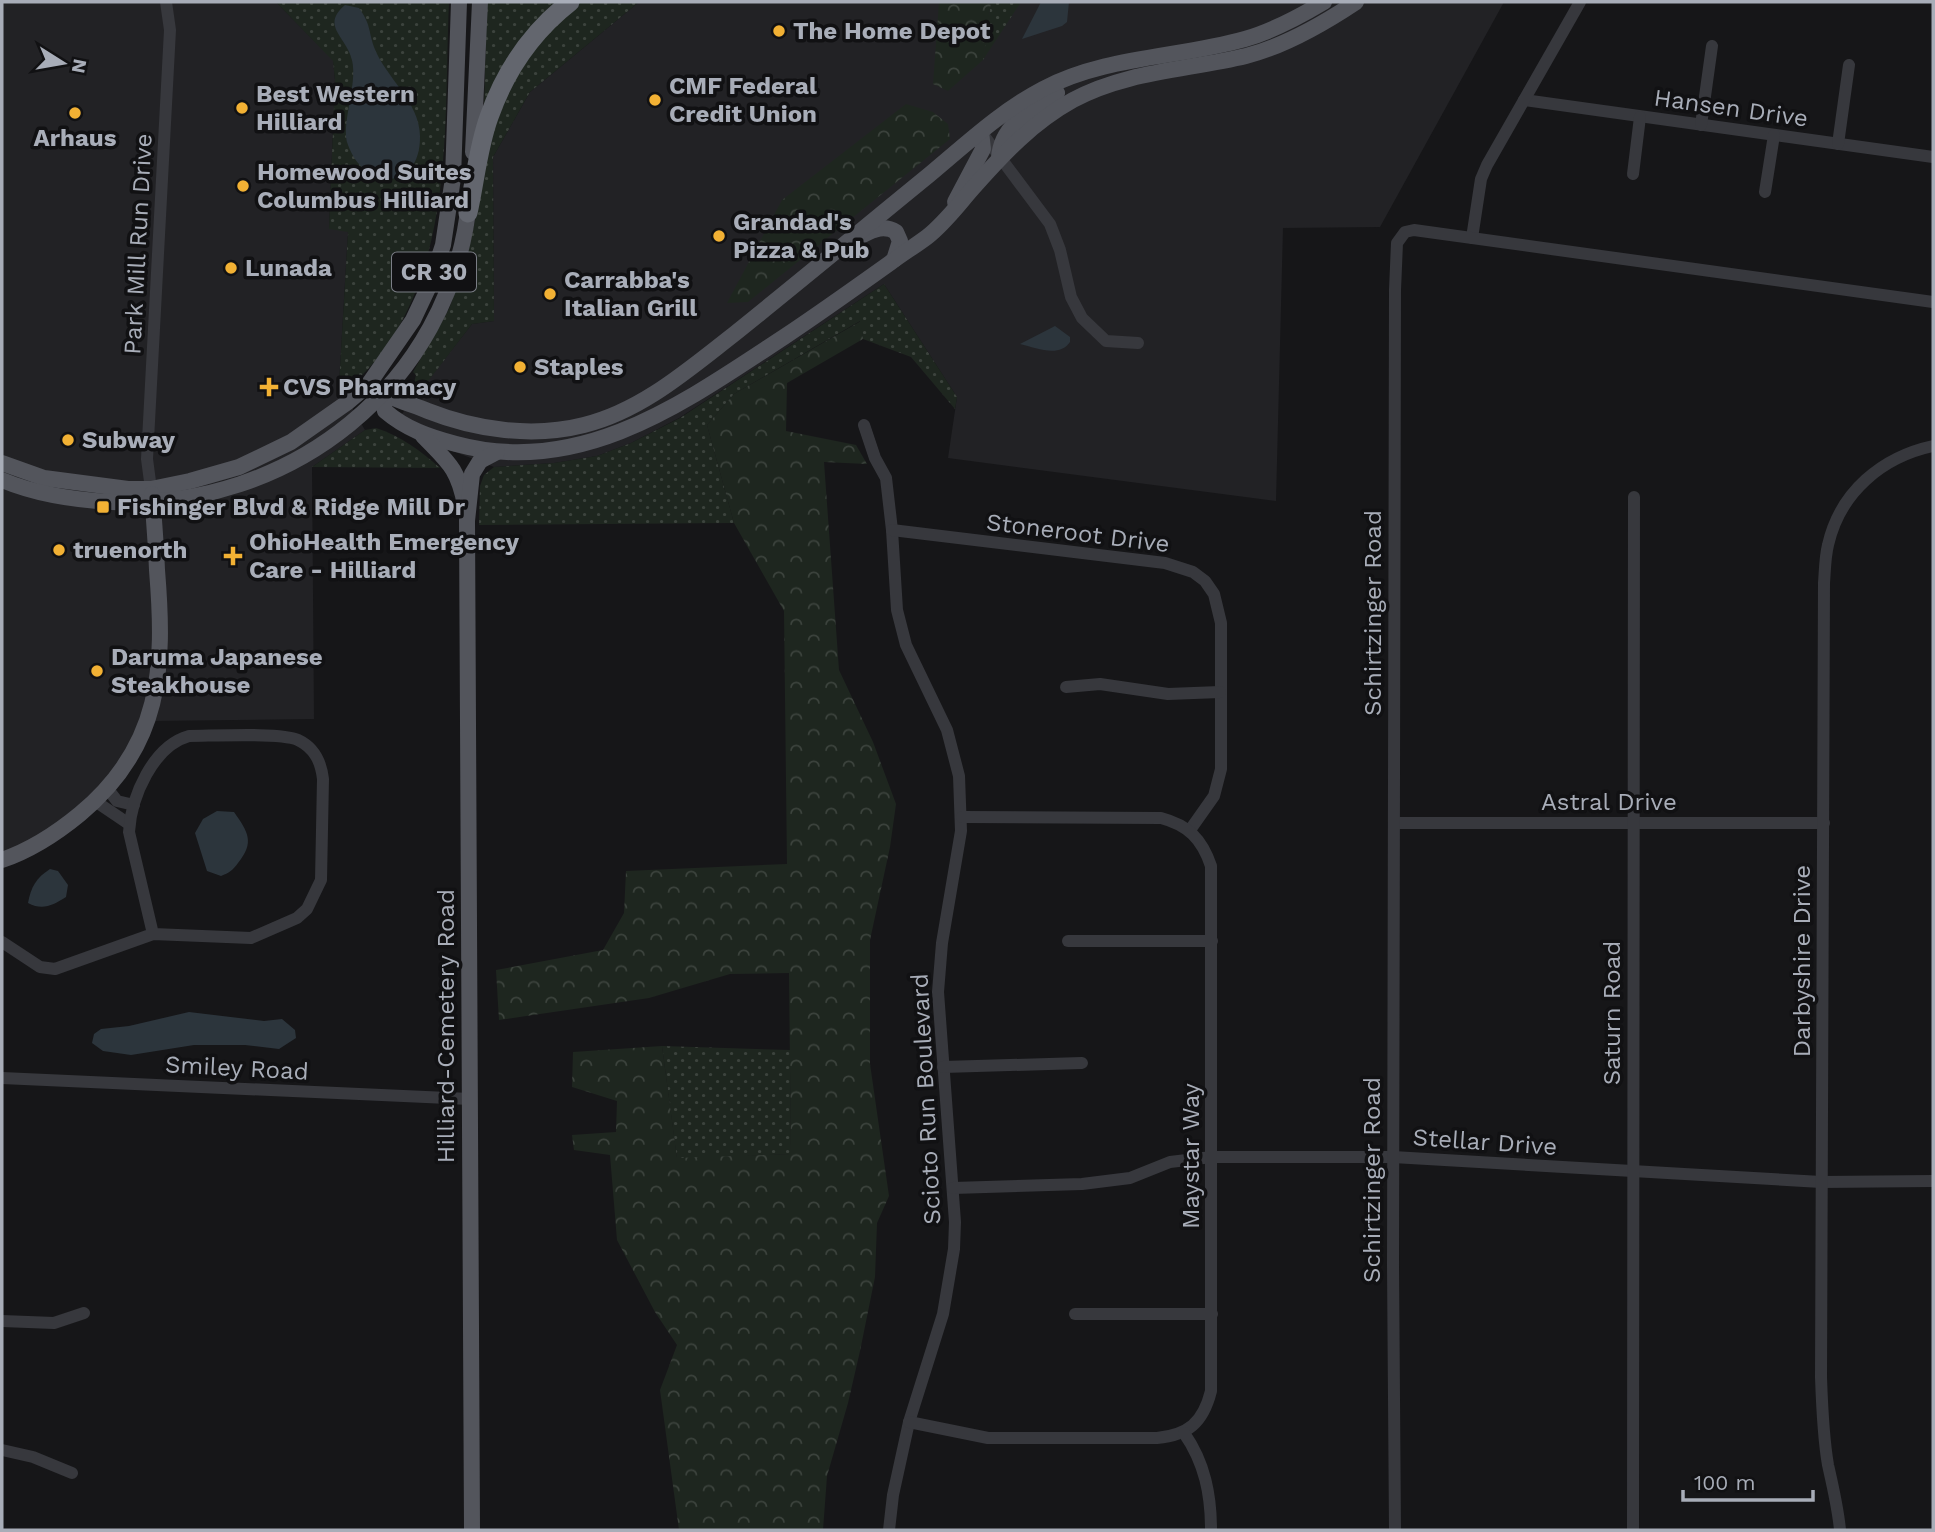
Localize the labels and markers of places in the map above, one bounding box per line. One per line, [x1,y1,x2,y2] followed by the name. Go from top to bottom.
[793,17,991,45] place label: The Home Depot
[771,23,787,39] marker: The Home Depot
[669,72,817,128] place label: CMF Federal Credit Union
[256,80,415,136] place label: Best Western Hilliard
[647,92,663,108] marker: CMF Federal Credit Union
[234,100,250,116] marker: Best Western Hilliard
[67,105,83,121] marker: Arhaus
[34,124,117,152] place label: Arhaus
[257,158,472,214] place label: Homewood Suites Columbus Hilliard
[235,178,251,194] marker: Homewood Suites Columbus Hilliard
[733,208,870,264] place label: Grandad's Pizza & Pub
[711,228,727,244] marker: Grandad's Pizza & Pub
[245,254,332,282] place label: Lunada
[223,260,239,276] marker: Lunada
[564,266,697,322] place label: Carrabba's Italian Grill
[542,286,558,302] marker: Carrabba's Italian Grill
[534,353,624,381] place label: Staples
[512,359,528,375] marker: Staples
[283,373,457,401] place label: CVS Pharmacy
[261,379,277,395] marker: CVS Pharmacy
[82,426,176,454] place label: Subway
[60,432,76,448] marker: Subway
[117,493,466,521] place label: Fishinger Blvd & Ridge Mill Dr
[95,499,111,515] marker: Fishinger Blvd & Ridge Mill Dr
[249,528,520,584] place label: OhioHealth Emergency Care - Hilliard
[73,536,188,564] place label: truenorth
[51,542,67,558] marker: truenorth
[223,546,243,566] marker: OhioHealth Emergency Care - Hilliard
[111,643,323,699] place label: Daruma Japanese Steakhouse
[89,663,105,679] marker: Daruma Japanese Steakhouse

